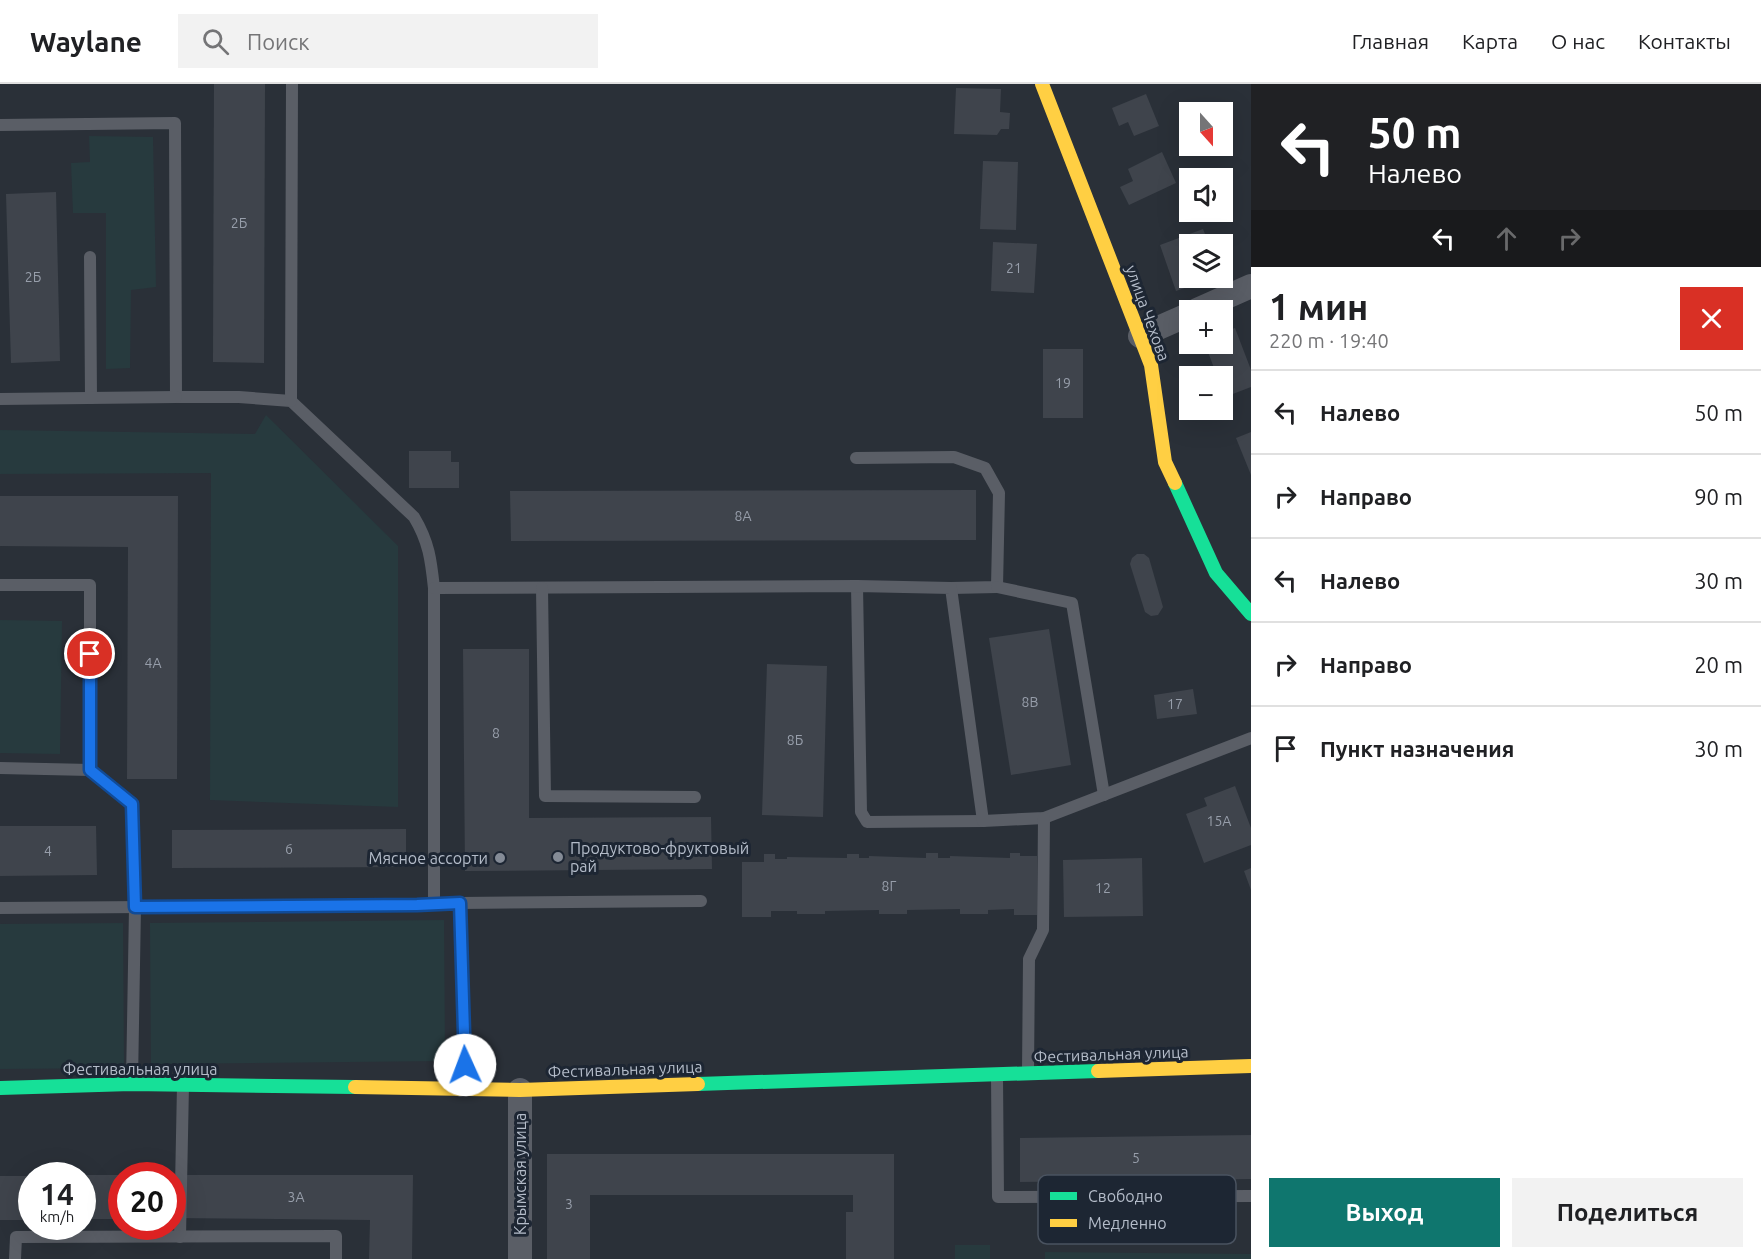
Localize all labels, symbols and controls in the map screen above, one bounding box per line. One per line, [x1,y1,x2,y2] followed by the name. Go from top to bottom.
[178,14,598,68] search box
[199,25,232,58] icon: search
[30,26,142,57] text: Waylane
[247,29,310,54] text: Поиск
[1352,29,1429,53] text: Главная
[1462,29,1518,53] text: Карта
[1551,29,1605,53] text: О нас
[1638,29,1731,53] text: Контакты
[1179,102,1233,156] north arrow
[1179,102,1233,420] map controls
[1269,108,1347,186] icon: left
[1368,109,1462,156] text: 50 m
[1368,158,1462,188] text: Налево
[1179,168,1233,222] button: sound
[231,215,247,231] house number: 2Б
[1427,222,1460,255] icon: left
[1490,222,1523,255] icon: ahead
[1553,222,1586,255] icon: right
[1179,234,1233,288] button: layers
[1006,260,1022,276] house number: 21
[1122,263,1174,363] street label: улица Чехова
[25,269,41,285] house number: 2Б
[1269,286,1368,327] text: 1 мин
[1680,287,1743,350] button: close
[1179,300,1233,354] button: +
[1269,329,1389,352] text: 220 m · 19:40
[1179,366,1233,420] button: −
[1055,375,1071,391] house number: 19
[1269,396,1302,429] icon: left
[1320,400,1400,425] text: Налево
[1694,400,1743,425] text: 50 m
[1269,480,1302,513] icon: right
[1320,484,1412,509] text: Направо
[1694,484,1743,509] text: 90 m
[735,508,752,524] house number: 8А
[1269,564,1302,597] icon: left
[1320,568,1400,593] text: Налево
[1694,568,1743,593] text: 30 m
[64,628,115,679] pin
[73,637,106,670] icon: arrive
[1269,648,1302,681] icon: right
[1320,652,1412,677] text: Направо
[1694,652,1743,677] text: 20 m
[145,655,162,671] house number: 4А
[1022,694,1038,710] house number: 8В
[1167,696,1183,712] house number: 17
[492,725,500,741] house number: 8
[787,732,803,748] house number: 8Б
[1269,732,1302,765] icon: arrive
[1320,736,1514,761] text: Пункт назначения
[1694,736,1743,761] text: 30 m
[1207,813,1231,829] house number: 15А
[570,839,749,875] place label: Продуктово-фруктовый рай
[285,841,293,857] house number: 6
[44,843,52,859] house number: 4
[368,849,488,867] place label: Мясное ассорти
[551,850,565,864] marker: Продуктово-фруктовый рай
[493,851,507,865] marker: Мясное ассорти
[882,878,896,894] house number: 8Г
[1095,880,1111,896] house number: 12
[433,1033,497,1097] position arrow
[1033,1042,1189,1066] street label: Фестивальная улица
[547,1057,703,1081] street label: Фестивальная улица
[62,1060,218,1078] street label: Фестивальная улица
[511,1113,529,1235] street label: Крымская улица
[1132,1150,1140,1166] house number: 5
[108,1162,186,1240] speed limit sign: 20
[1038,1175,1236,1244] legend
[40,1177,74,1211] text: 14
[1269,1178,1500,1247] button: Выход
[1512,1178,1743,1247] button: Поделиться
[1088,1187,1163,1205] text: Свободно
[288,1189,305,1205] house number: 3А
[565,1196,573,1212] house number: 3
[40,1208,74,1225] text: km/h
[1088,1214,1167,1232] text: Медленно

